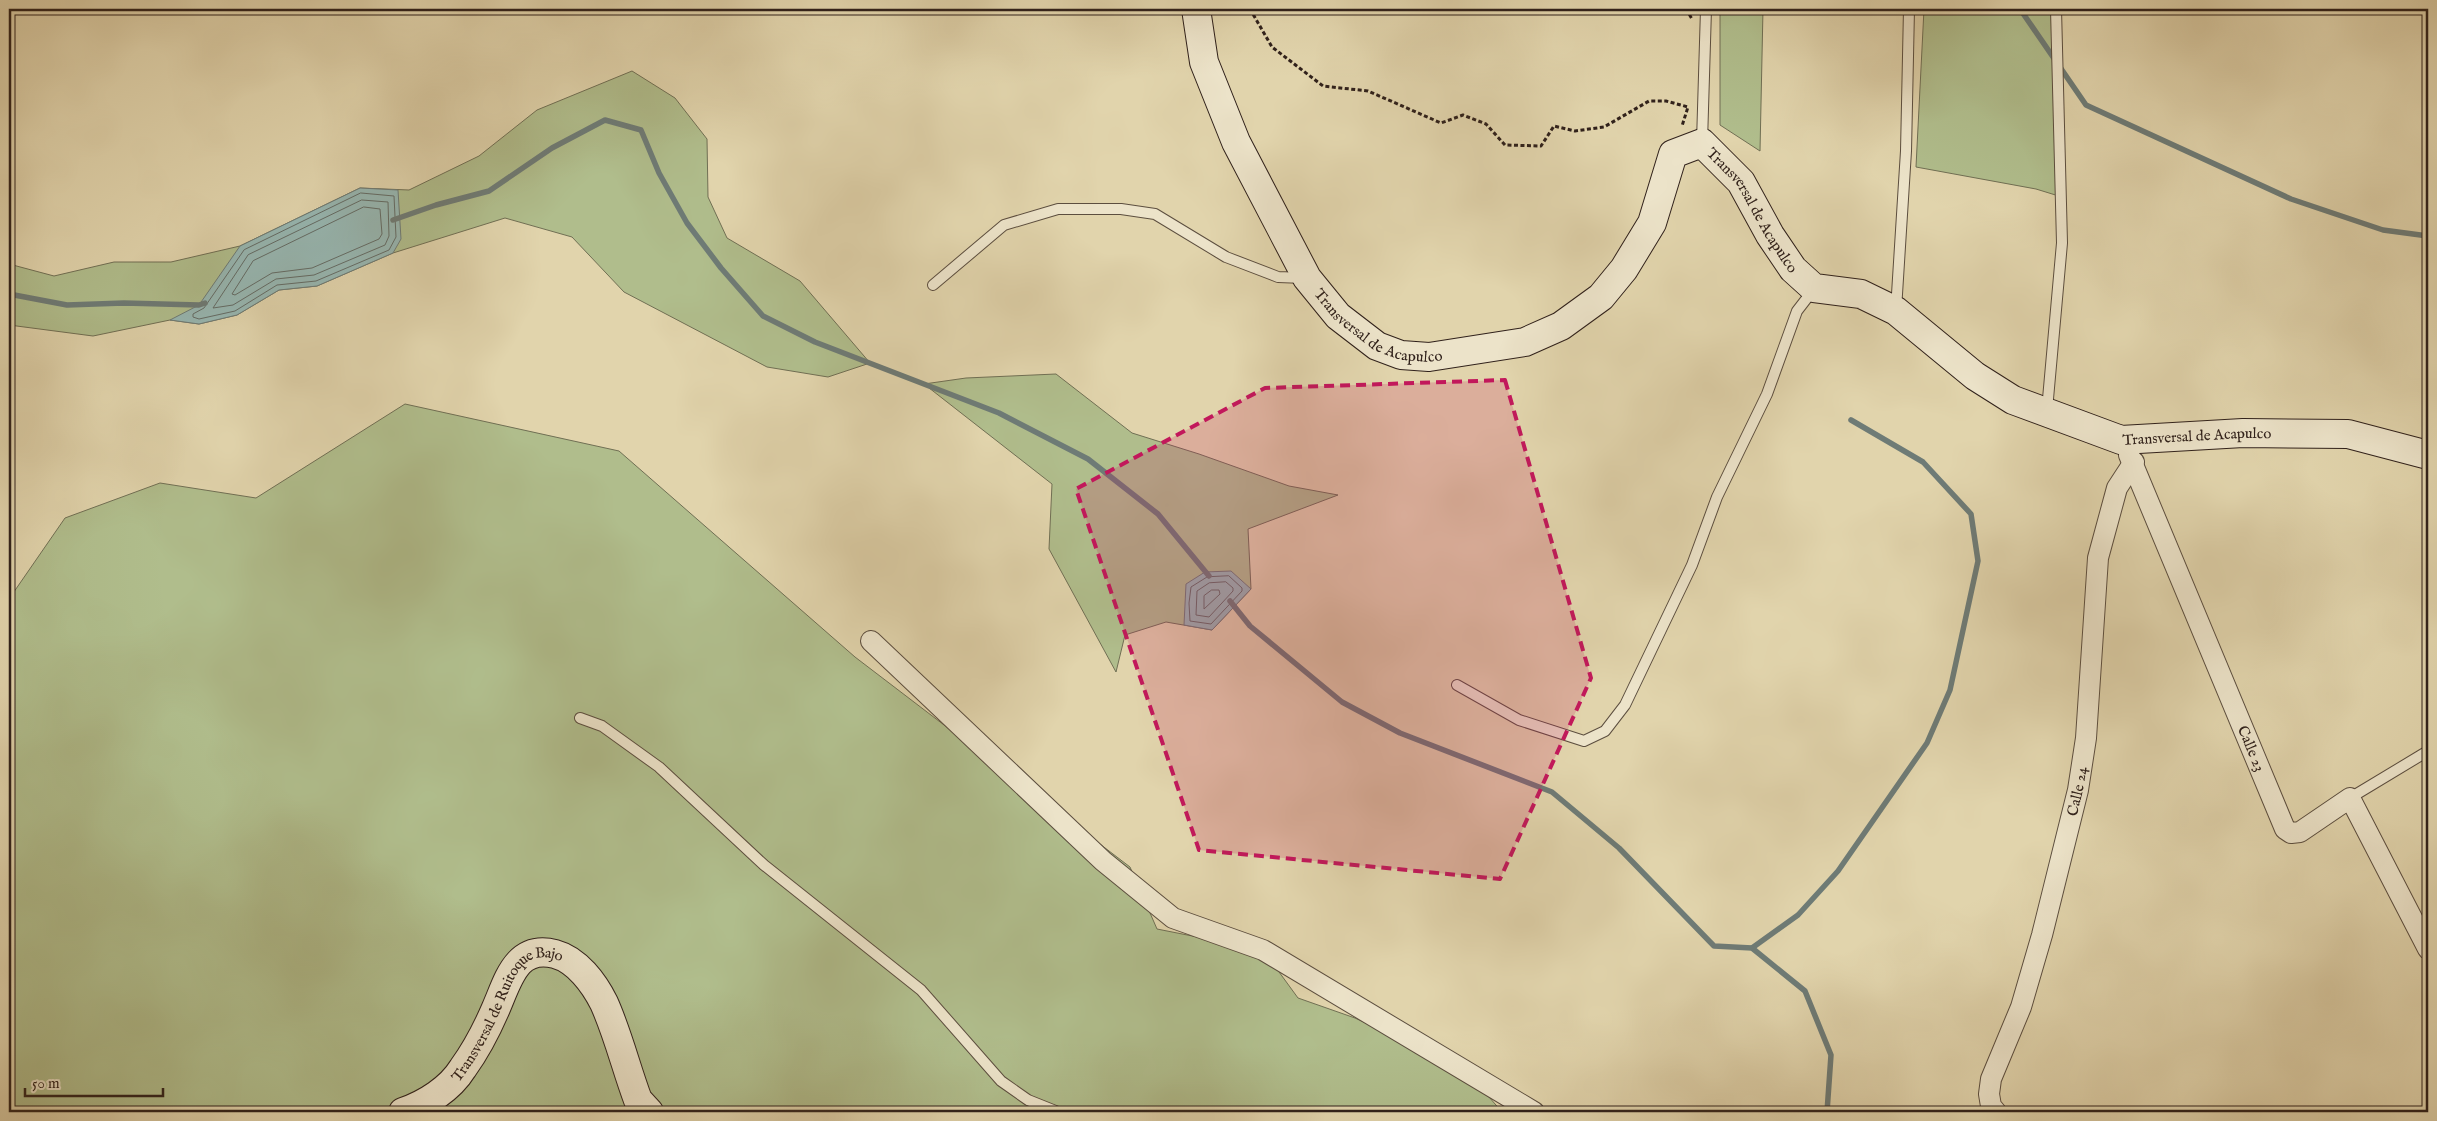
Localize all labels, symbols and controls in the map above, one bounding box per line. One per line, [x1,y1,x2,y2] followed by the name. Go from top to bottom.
[1702,144,1802,277] street label: Transversal de Acapulco
[1310,285,1444,367] street label: Transversal de Acapulco
[2122,424,2271,450] street label: Transversal de Acapulco
[2233,723,2269,775] street label: Calle 23
[2063,765,2092,818] street label: Calle 24
[447,943,566,1086] street label: Transversal de Ruitoque Bajo
[25,1066,162,1098] scale bar
[32,1074,60,1093] text: 50 m

